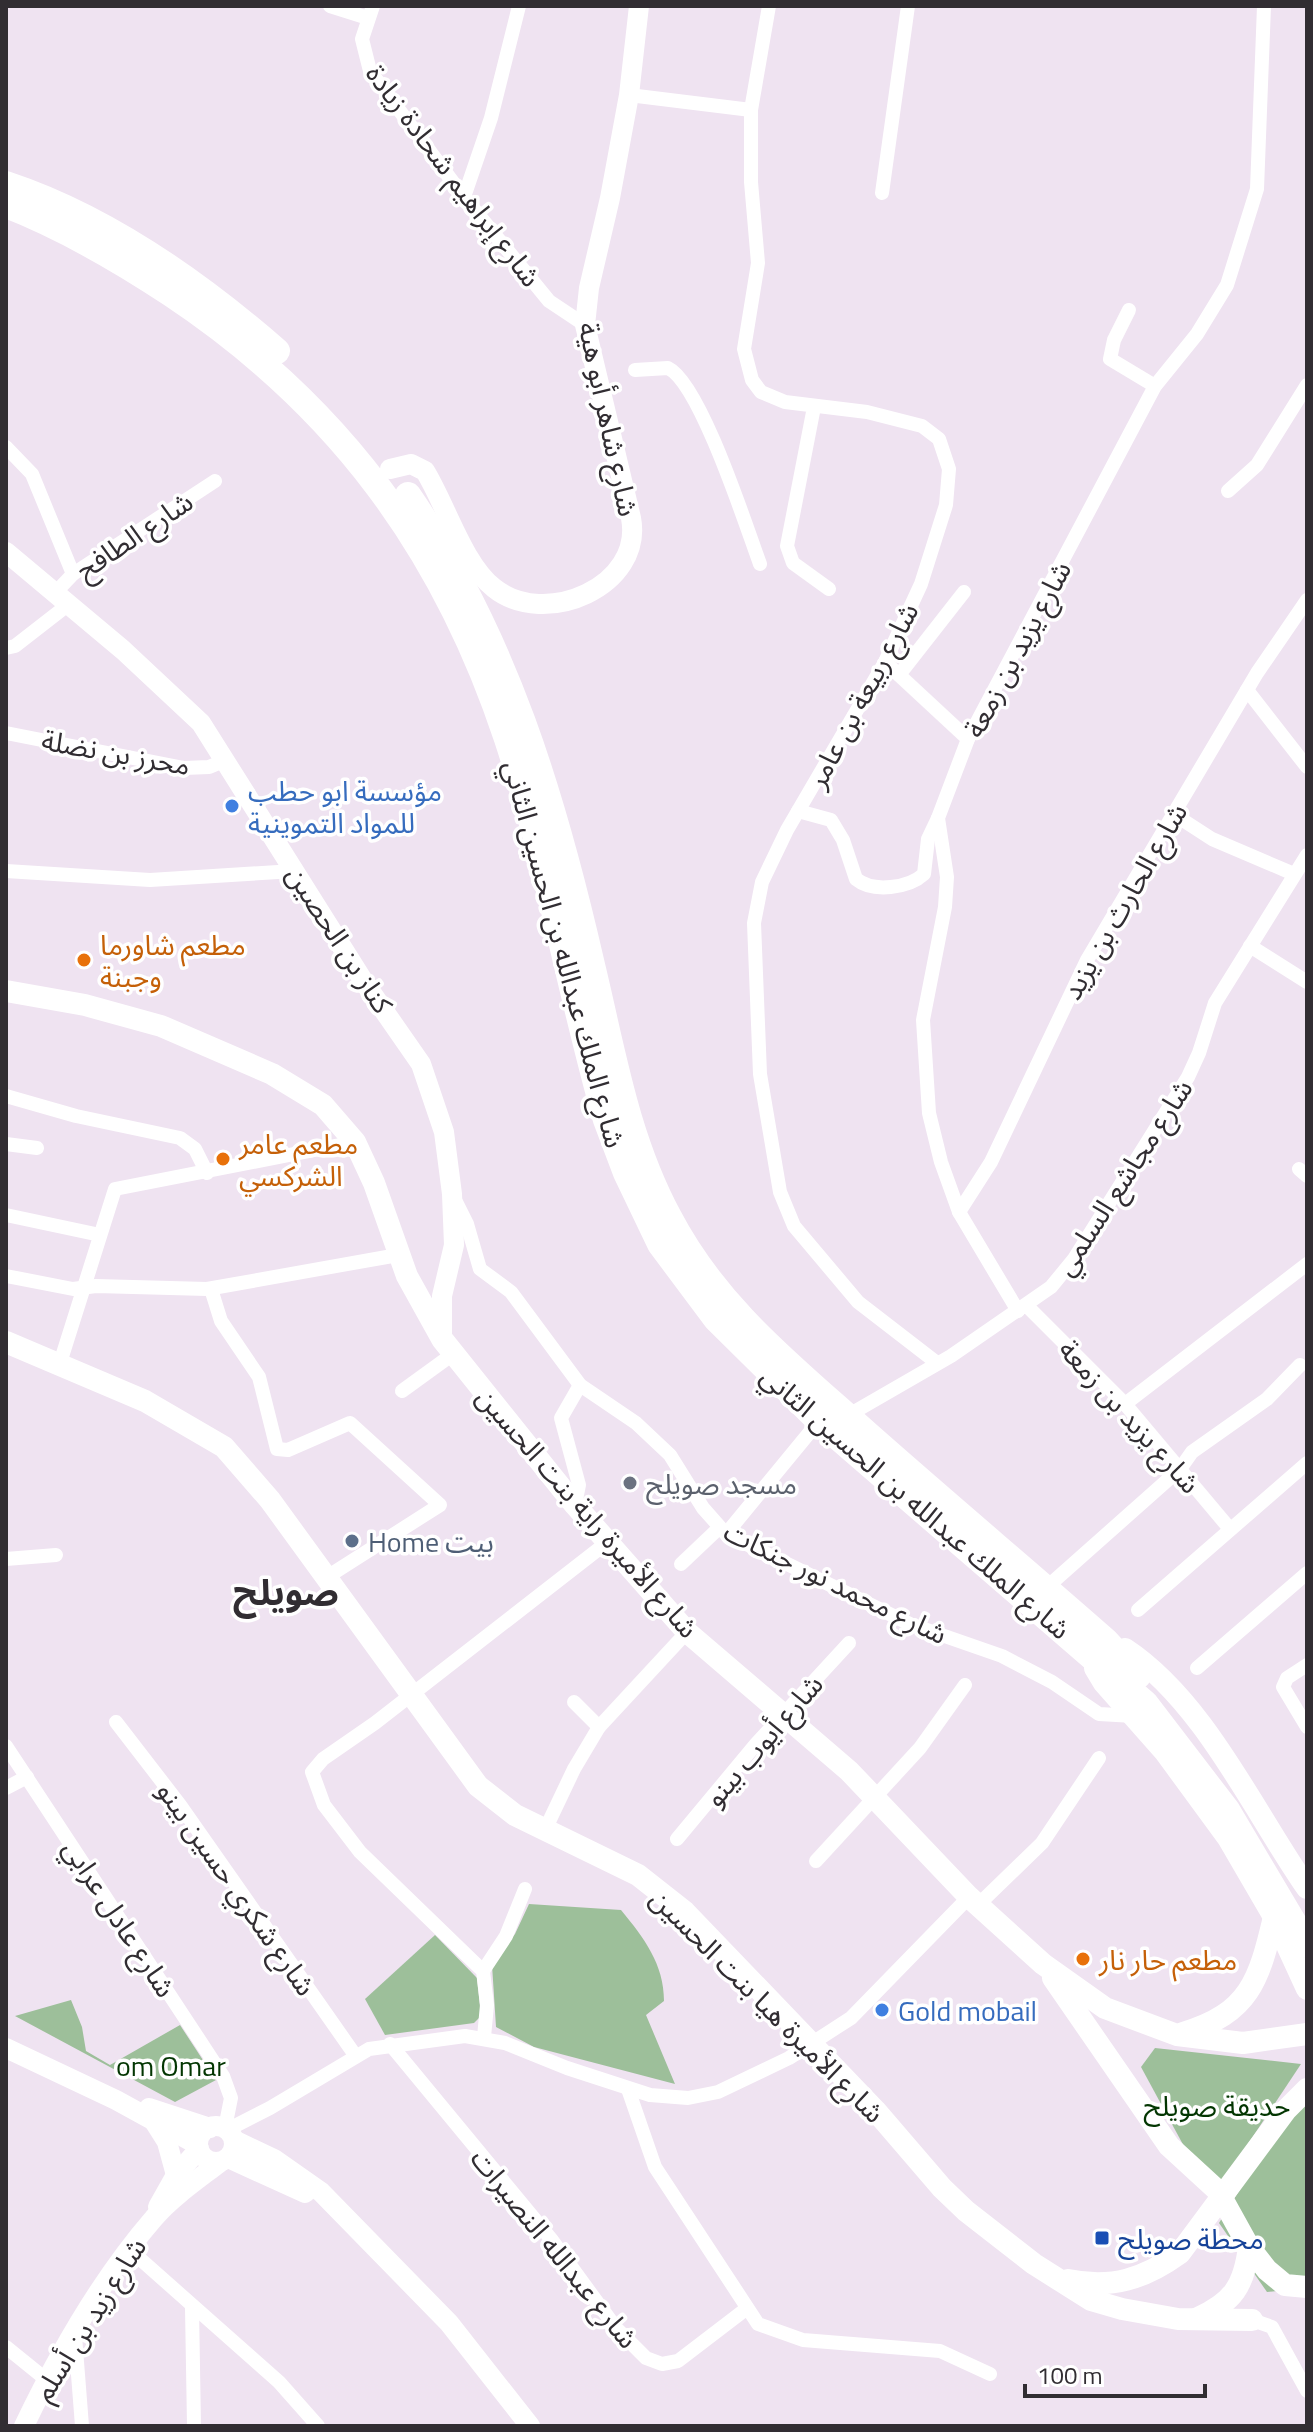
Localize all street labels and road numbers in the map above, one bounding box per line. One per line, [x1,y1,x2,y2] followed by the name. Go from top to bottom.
[355,54,552,296] street label: شارع إبراهيم شحادة زيادة
[567,318,651,520] street label: شارع شاهر أبو هية
[67,480,201,590] street label: شارع الطافح
[952,553,1082,745] street label: شارع يزيد بن زمعة
[795,595,929,796] street label: شارع ربيعة بن عامر
[38,718,194,786] street label: محرز بن نضلة
[492,756,637,1153] street label: شارع الملك عبدالله بن الحسين الثاني
[1050,795,1198,1007] street label: شارع الحارث بن يزيد
[276,856,404,1022] street label: كناز بن الحصين
[1043,1070,1203,1284] street label: شارع مجاشع السلمي
[1049,1329,1211,1503] street label: شارع يزيد بن زمعة
[751,1355,1081,1650] street label: شارع الملك عبدالله بن الحسين الثاني
[466,1377,710,1647] street label: شارع الأميرة راية بنت الحسين
[717,1509,955,1655] street label: شارع محمد نور جنكات
[693,1664,833,1816] street label: شارع أيوب بينو
[146,1772,327,2004] street label: شارع شكري حسين بينو
[52,1830,187,2006] street label: شارع عادل عرابي
[641,1878,895,2132] street label: شارع الأميرة هيا بنت الحسين
[461,2139,649,2357] street label: شارع عبدالله النصيرات
[21,2229,157,2410] street label: شارع زيد بن أسلم

